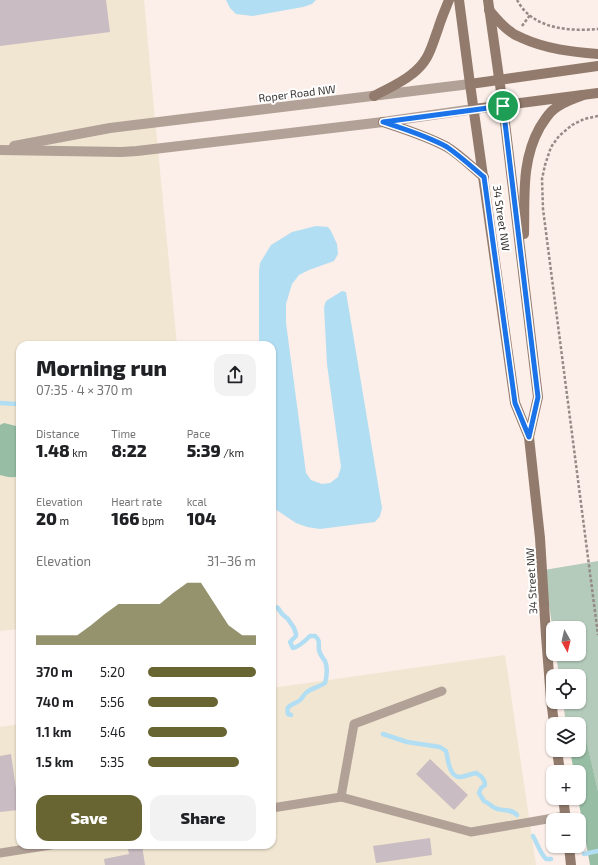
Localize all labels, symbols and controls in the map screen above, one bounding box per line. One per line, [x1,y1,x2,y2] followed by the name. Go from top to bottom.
[258,82,337,104] street label: Roper Road NW
[486,89,520,123] pin
[492,95,514,117] icon: arrive
[491,184,513,252] street label: 34 Street NW
[36,354,167,380] text: Morning run
[214,354,256,396] button: share
[36,382,133,398] text: 07:35 · 4 × 370 m
[36,427,79,440] text: Distance
[111,427,136,440] text: Time
[187,427,210,440] text: Pace
[36,440,70,460] text: 1.48
[111,440,147,460] text: 8:22
[187,440,221,460] text: 5:39
[70,446,87,459] text: km
[221,446,244,459] text: /km
[36,495,83,508] text: Elevation
[111,495,162,508] text: Heart rate
[187,495,207,508] text: kcal
[36,508,57,528] text: 20
[111,508,139,528] text: 166
[187,508,216,528] text: 104
[57,514,69,527] text: m
[139,514,164,527] text: bpm
[523,547,539,615] street label: 34 Street NW
[36,553,91,569] text: Elevation
[207,553,256,569] text: 31–36 m
[546,621,586,661] north arrow
[546,621,586,853] map controls
[36,664,73,680] text: 370 m
[100,664,125,680] text: 5:20
[546,669,586,709] button: locate
[36,694,74,710] text: 740 m
[100,694,124,710] text: 5:56
[546,717,586,757] button: layers
[36,724,71,740] text: 1.1 km
[100,724,125,740] text: 5:46
[36,754,74,770] text: 1.5 km
[100,754,124,770] text: 5:35
[546,765,586,805] button: +
[36,795,142,841] button: Save
[150,795,256,841] button: Share
[546,813,586,853] button: −

